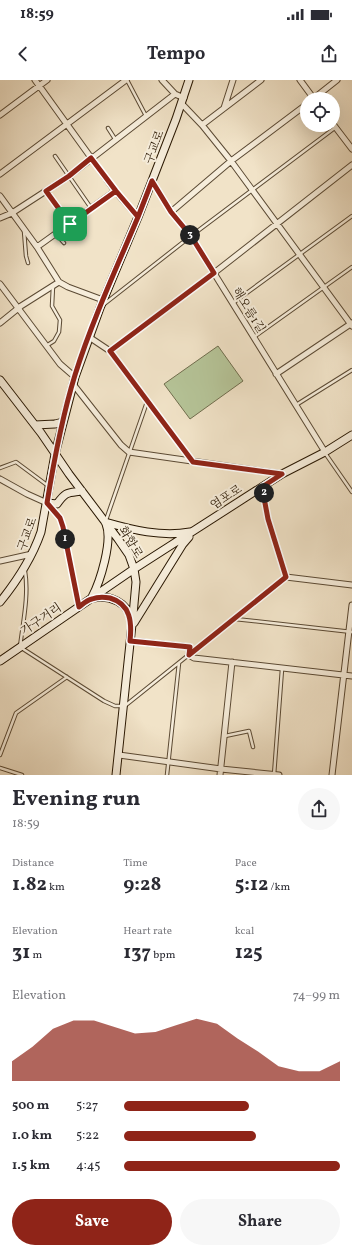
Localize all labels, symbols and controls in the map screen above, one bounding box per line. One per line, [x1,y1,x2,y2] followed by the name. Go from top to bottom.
[20,4,54,25] text: 18:59
[147,42,205,67] text: Tempo
[12,43,34,65] icon: back
[318,43,340,65] icon: share
[300,92,340,132] map controls
[300,92,340,132] button: locate
[141,128,169,166] street label: 구교로
[53,207,87,241] pin
[59,213,81,235] icon: arrive
[180,225,200,245] pin: 3
[187,227,193,242] text: 3
[228,285,268,336] street label: 해오름1길
[208,481,246,514] street label: 염포로
[254,483,274,503] pin: 2
[261,485,267,500] text: 2
[14,515,42,553] street label: 구교로
[114,523,146,562] street label: 화합로
[55,529,75,549] pin: 1
[63,531,67,546] text: 1
[18,600,65,639] street label: 가구거리
[12,784,141,815] text: Evening run
[298,788,340,830] button: share
[12,815,39,833] text: 18:59
[12,856,54,871] text: Distance
[123,856,147,871] text: Time
[235,856,257,871] text: Pace
[12,871,47,899] text: 1.82
[123,871,161,899] text: 9:28
[235,871,268,899] text: 5:12
[47,880,65,895] text: km
[268,880,290,895] text: /km
[12,924,58,939] text: Elevation
[123,924,172,939] text: Heart rate
[235,924,254,939] text: kcal
[12,939,30,967] text: 31
[123,939,151,967] text: 137
[235,939,263,967] text: 125
[30,948,42,963] text: m
[151,948,175,963] text: bpm
[12,987,66,1005] text: Elevation
[293,987,340,1005] text: 74–99 m
[12,1097,49,1115] text: 500 m
[76,1097,98,1115] text: 5:27
[12,1127,52,1145] text: 1.0 km
[76,1127,99,1145] text: 5:22
[12,1157,50,1175] text: 1.5 km
[76,1157,100,1175] text: 4:45
[12,1199,172,1245] button: Save
[180,1199,340,1245] button: Share

